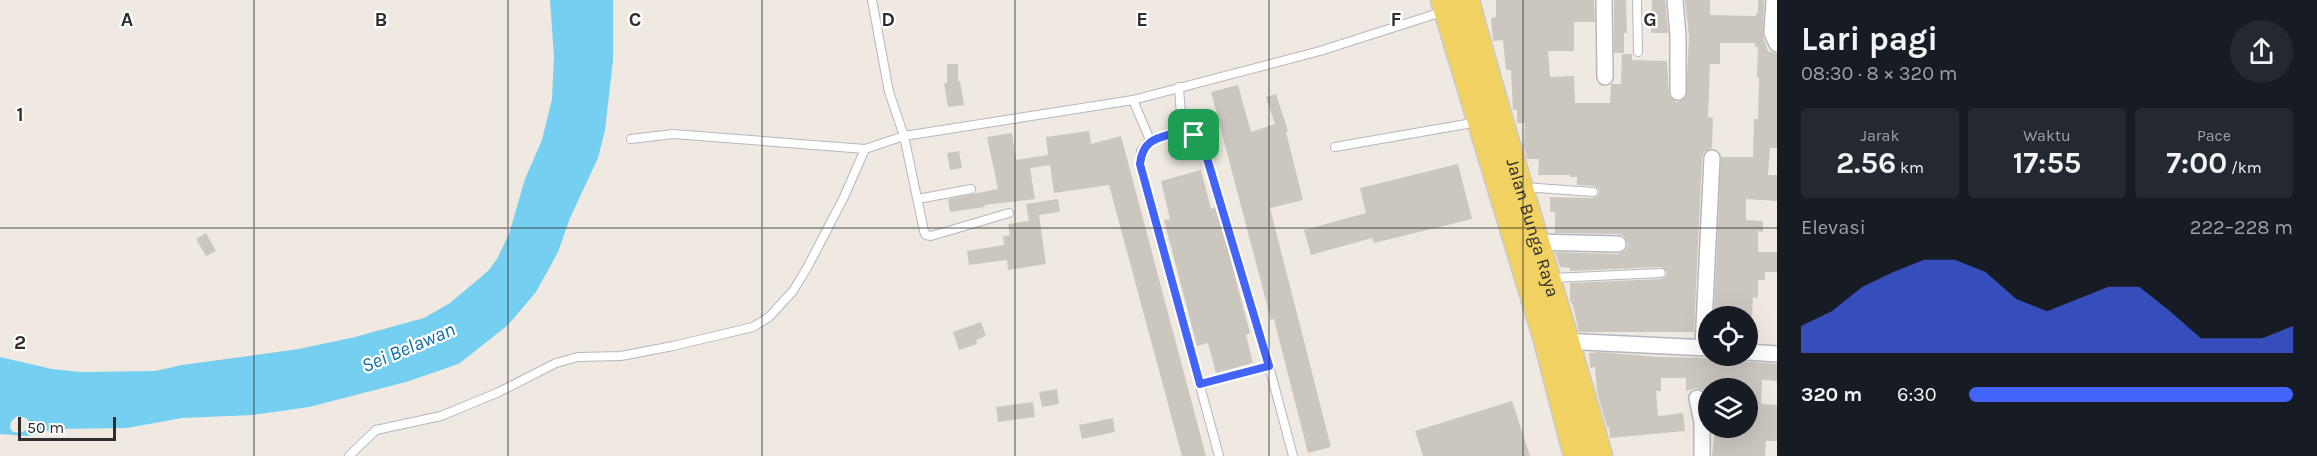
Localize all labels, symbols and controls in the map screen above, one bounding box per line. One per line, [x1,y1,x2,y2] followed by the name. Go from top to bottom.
[121,8,134,31] text: A
[375,8,387,31] text: B
[629,8,641,31] text: C
[881,8,895,31] text: D
[1136,8,1148,31] text: E
[1391,8,1402,31] text: F
[1643,8,1657,31] text: G
[1801,20,1938,58] text: Lari pagi
[2230,20,2293,83] button: share
[1801,62,1958,85] text: 08:30 · 8 × 320 m
[16,103,24,126] text: 1
[1168,109,1219,160] pin
[1177,118,1210,151] icon: arrive
[1861,126,1899,145] text: Jarak
[2023,126,2071,145] text: Waktu
[2197,126,2231,145] text: Pace
[1836,145,1896,181] text: 2.56
[2013,145,2081,181] text: 17:55
[2166,145,2227,181] text: 7:00
[1501,156,1564,300] street label: Jalan Bunga Raya
[1896,158,1924,177] text: km
[2227,158,2262,177] text: /km
[1801,216,1866,239] text: Elevasi
[2190,216,2293,239] text: 222–228 m
[1698,306,1758,438] map controls
[1698,306,1758,366] button: locate
[358,317,458,377] water label: Sei Belawan
[14,331,26,354] text: 2
[1698,378,1758,438] button: layers
[1801,383,1862,406] text: 320 m
[1897,383,1937,406] text: 6:30
[18,414,116,442] scale bar
[27,418,64,437] text: 50 m

